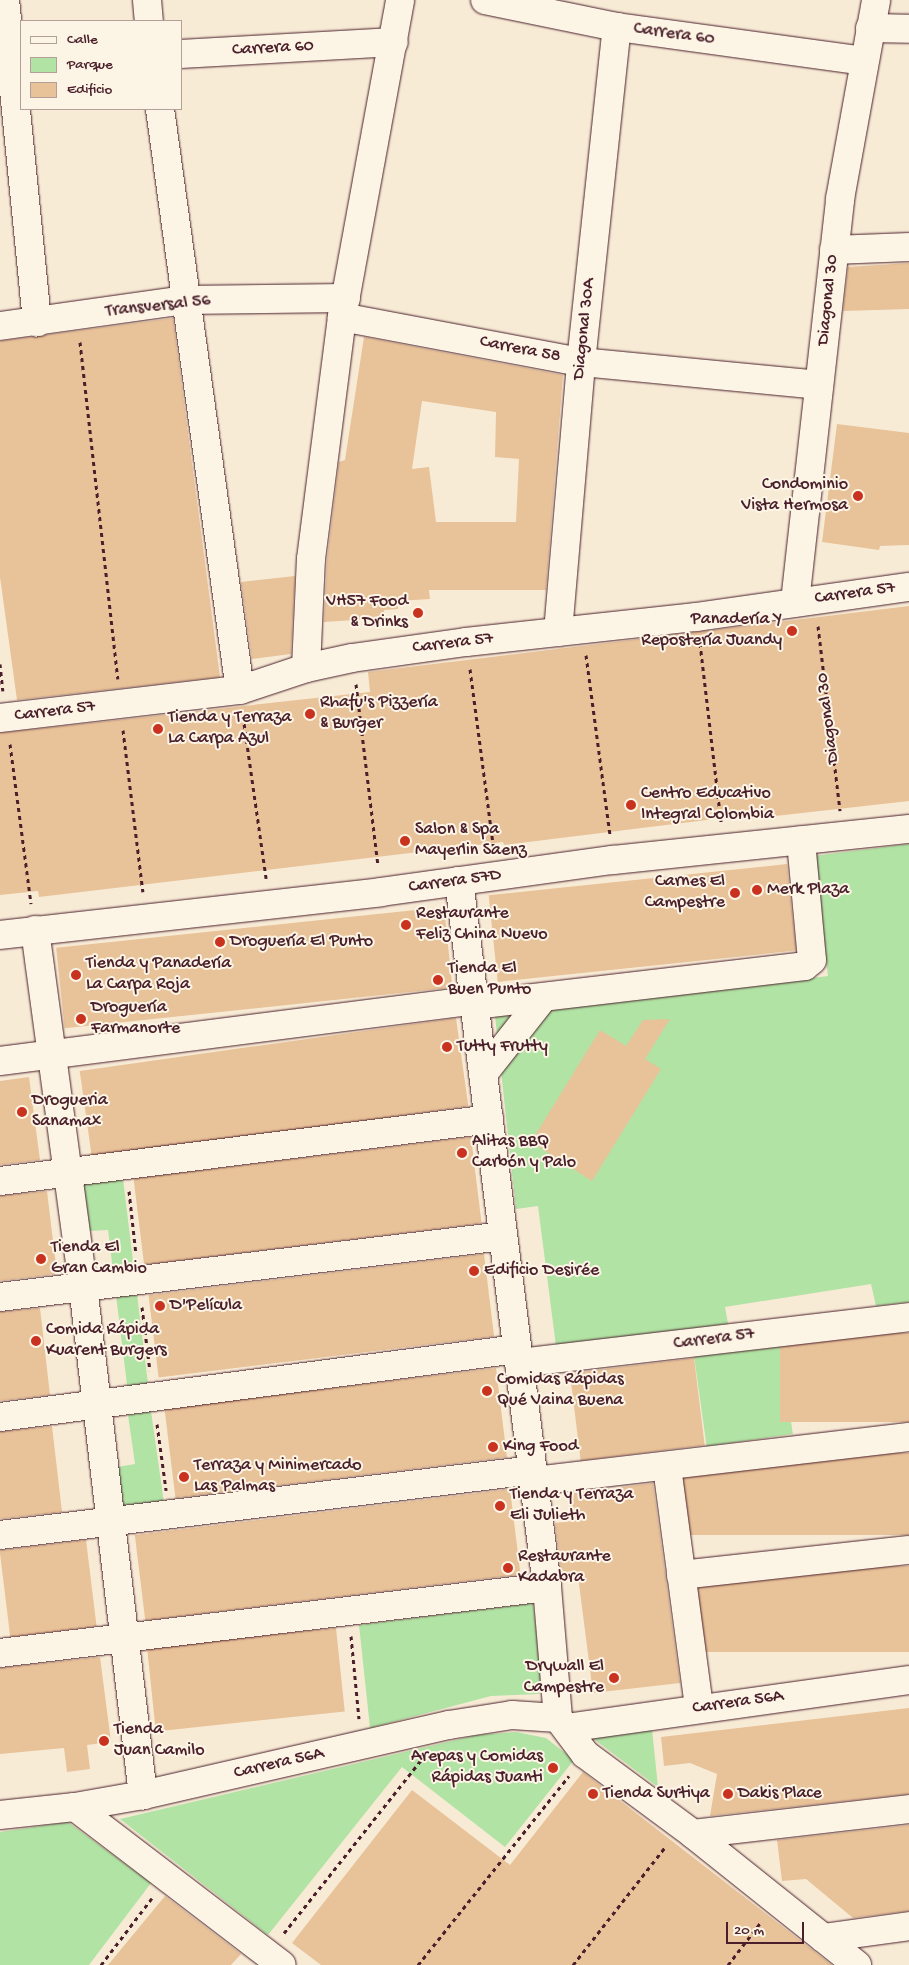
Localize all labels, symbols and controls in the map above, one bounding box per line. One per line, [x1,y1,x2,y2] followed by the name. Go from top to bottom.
[632,19,716,51] street label: Carrera 60
[20,20,182,110] legend
[67,31,98,49] text: Calle
[232,36,314,62] street label: Carrera 60
[67,56,113,74] text: Parque
[67,81,112,99] text: Edificio
[813,253,845,347] street label: Diagonal 30
[569,277,601,381] street label: Diagonal 30A
[104,291,212,323] street label: Transversal 56
[478,332,562,368] street label: Carrera 58
[741,475,848,518] place label: Condominio Vista Hermosa
[852,490,864,502] marker: Condominio Vista Hermosa
[813,578,897,610] street label: Carrera 57
[326,592,408,634] place label: VH57 Food & Drinks
[412,607,424,619] marker: VH57 Food & Drinks
[641,610,782,652] place label: Panadería Y Repostería Juandy
[786,625,798,637] marker: Panadería Y Repostería Juandy
[411,628,495,660] street label: Carrera 57
[813,671,845,765] street label: Diagonal 30
[320,693,438,736] place label: Rhafu's Pizzería & Burger
[13,696,97,728] street label: Carrera 57
[168,708,291,751] place label: Tienda y Terraza La Carpa Azul
[304,708,316,720] marker: Rhafu's Pizzería & Burger
[152,723,164,735] marker: Tienda y Terraza La Carpa Azul
[641,784,774,826] place label: Centro Educativo Integral Colombia
[625,799,637,811] marker: Centro Educativo Integral Colombia
[415,820,527,862] place label: Salon & Spa Mayerlin Saenz
[399,835,411,847] marker: Salon & Spa Mayerlin Saenz
[407,865,503,899] street label: Carrera 57D
[645,872,725,914] place label: Carnes El Campestre
[767,879,849,901] place label: Merk Plaza
[751,884,763,896] marker: Merk Plaza
[729,887,741,899] marker: Carnes El Campestre
[416,904,547,946] place label: Restaurante Feliz China Nuevo
[400,919,412,931] marker: Restaurante Feliz China Nuevo
[230,931,373,953] place label: Droguería El Punto
[214,936,226,948] marker: Droguería El Punto
[86,954,231,996] place label: Tienda y Panadería La Carpa Roja
[448,959,531,1002] place label: Tienda El Buen Punto
[70,969,82,981] marker: Tienda y Panadería La Carpa Roja
[432,974,444,986] marker: Tienda El Buen Punto
[91,998,180,1040] place label: Droguería Farmanorte
[75,1013,87,1025] marker: Droguería Farmanorte
[457,1036,548,1058] place label: Tutty Frutty
[441,1041,453,1053] marker: Tutty Frutty
[32,1091,108,1134] place label: Drogueria Sanamax
[16,1106,28,1118] marker: Drogueria Sanamax
[472,1132,576,1174] place label: Alitas BBQ Carbón y Palo
[456,1147,468,1159] marker: Alitas BBQ Carbón y Palo
[51,1238,147,1280] place label: Tienda El Gran Cambio
[35,1253,47,1265] marker: Tienda El Gran Cambio
[484,1260,599,1282] place label: Edificio Desirée
[468,1265,480,1277] marker: Edificio Desirée
[170,1295,242,1317] place label: D'Película
[154,1300,166,1312] marker: D'Película
[46,1320,167,1362] place label: Comida Rápida Kuarent Burgers
[672,1324,756,1356] street label: Carrera 57
[30,1335,42,1347] marker: Comida Rápida Kuarent Burgers
[497,1370,624,1412] place label: Comidas Rápidas Qué Vaina Buena
[481,1385,493,1397] marker: Comidas Rápidas Qué Vaina Buena
[503,1436,578,1458] place label: King Food
[487,1441,499,1453] marker: King Food
[194,1456,362,1498] place label: Terraza y Minimercado Las Palmas
[178,1471,190,1483] marker: Terraza y Minimercado Las Palmas
[510,1485,633,1528] place label: Tienda y Terraza Eli Julieth
[494,1500,506,1512] marker: Tienda y Terraza Eli Julieth
[518,1547,611,1590] place label: Restaurante Kadabra
[502,1562,514,1574] marker: Restaurante Kadabra
[524,1657,604,1700] place label: Drywall El Campestre
[608,1672,620,1684] marker: Drywall El Campestre
[691,1686,785,1720] street label: Carrera 56A
[114,1720,205,1762] place label: Tienda Juan Camilo
[98,1735,110,1747] marker: Tienda Juan Camilo
[232,1743,326,1785] street label: Carrera 56A
[411,1747,543,1790] place label: Arepas y Comidas Rápidas Juanti
[547,1762,559,1774] marker: Arepas y Comidas Rápidas Juanti
[603,1783,710,1805] place label: Tienda Surtiya
[738,1783,822,1805] place label: Dakis Place
[587,1788,599,1800] marker: Tienda Surtiya
[722,1788,734,1800] marker: Dakis Place
[729,1912,806,1944] scale bar
[734,1922,764,1940] text: 20 m

